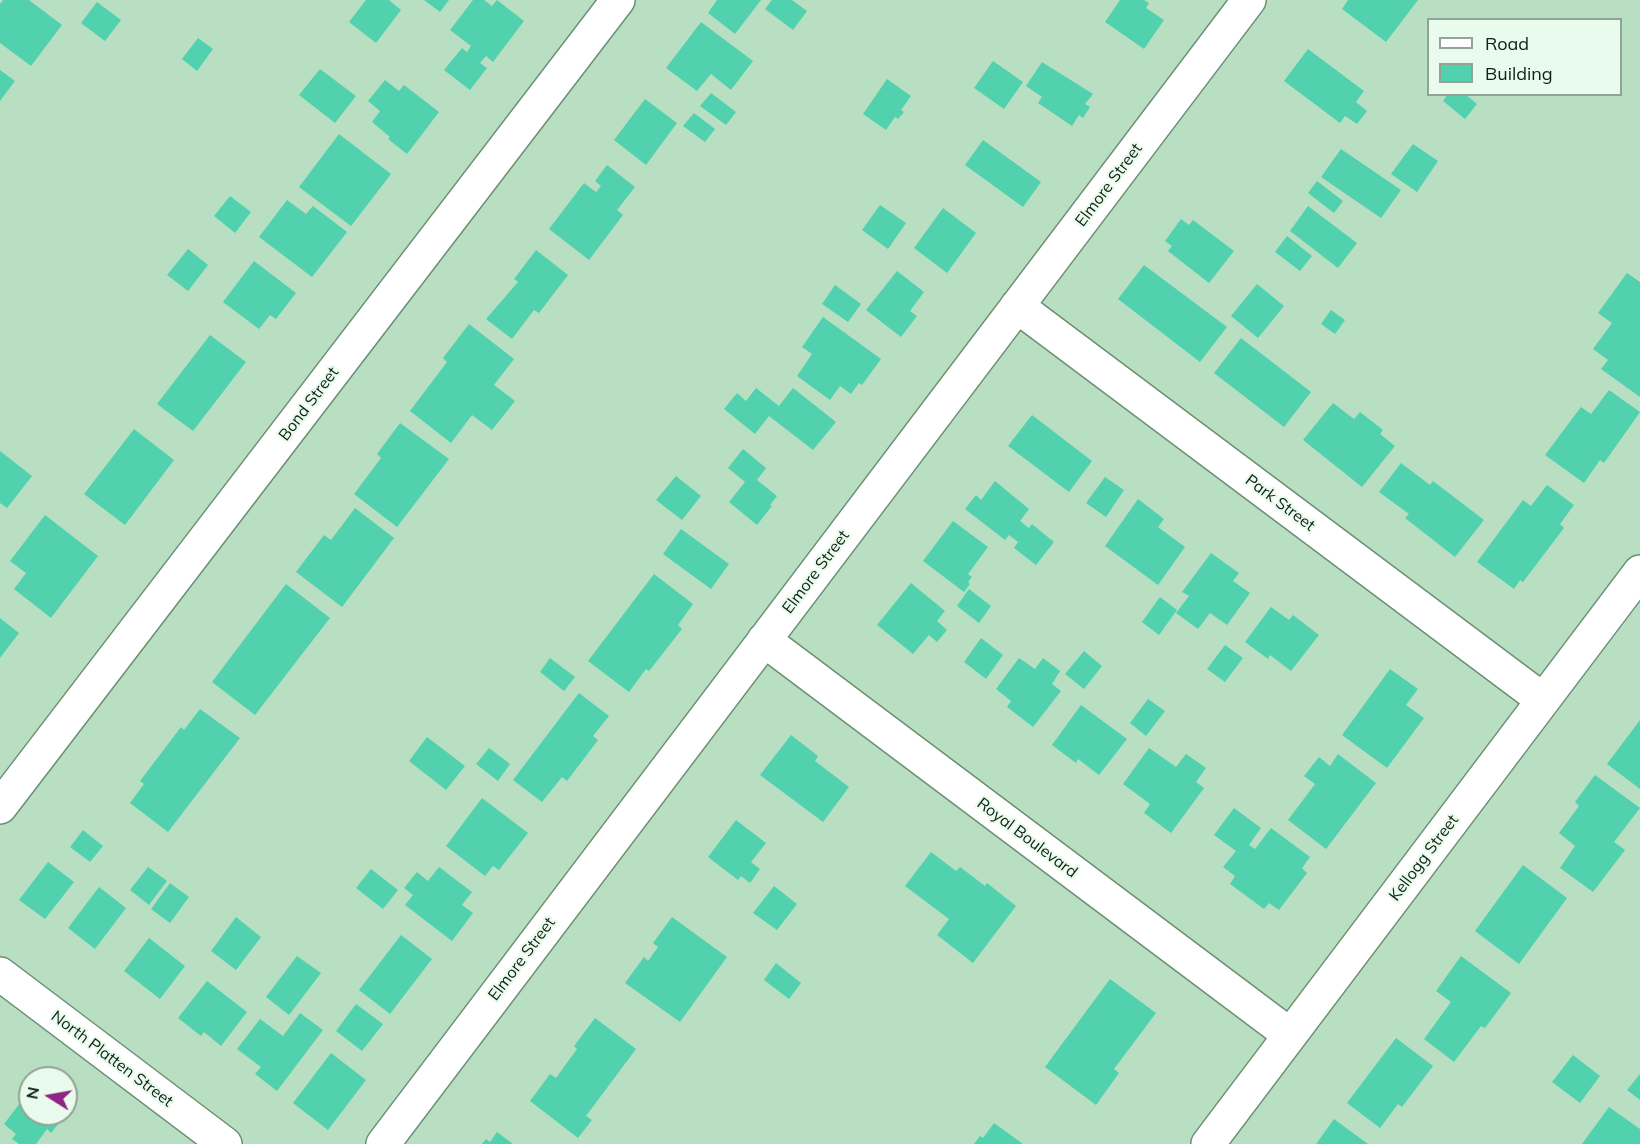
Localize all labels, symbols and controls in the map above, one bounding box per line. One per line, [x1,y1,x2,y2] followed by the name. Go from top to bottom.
[1427,18,1622,96] legend
[1485,32,1529,55] text: Road
[1485,62,1553,85] text: Building
[1071,140,1147,230] street label: Elmore Street
[275,363,343,445] street label: Bond Street
[1241,471,1319,535] street label: Park Street
[778,527,854,617] street label: Elmore Street
[973,794,1081,882] street label: Royal Boulevard
[1385,811,1463,905] street label: Kellogg Street
[484,914,560,1004] street label: Elmore Street
[47,1007,177,1111] street label: North Platten Street
[18,1066,78,1126] north arrow
[21,1085,43,1101] text: N

